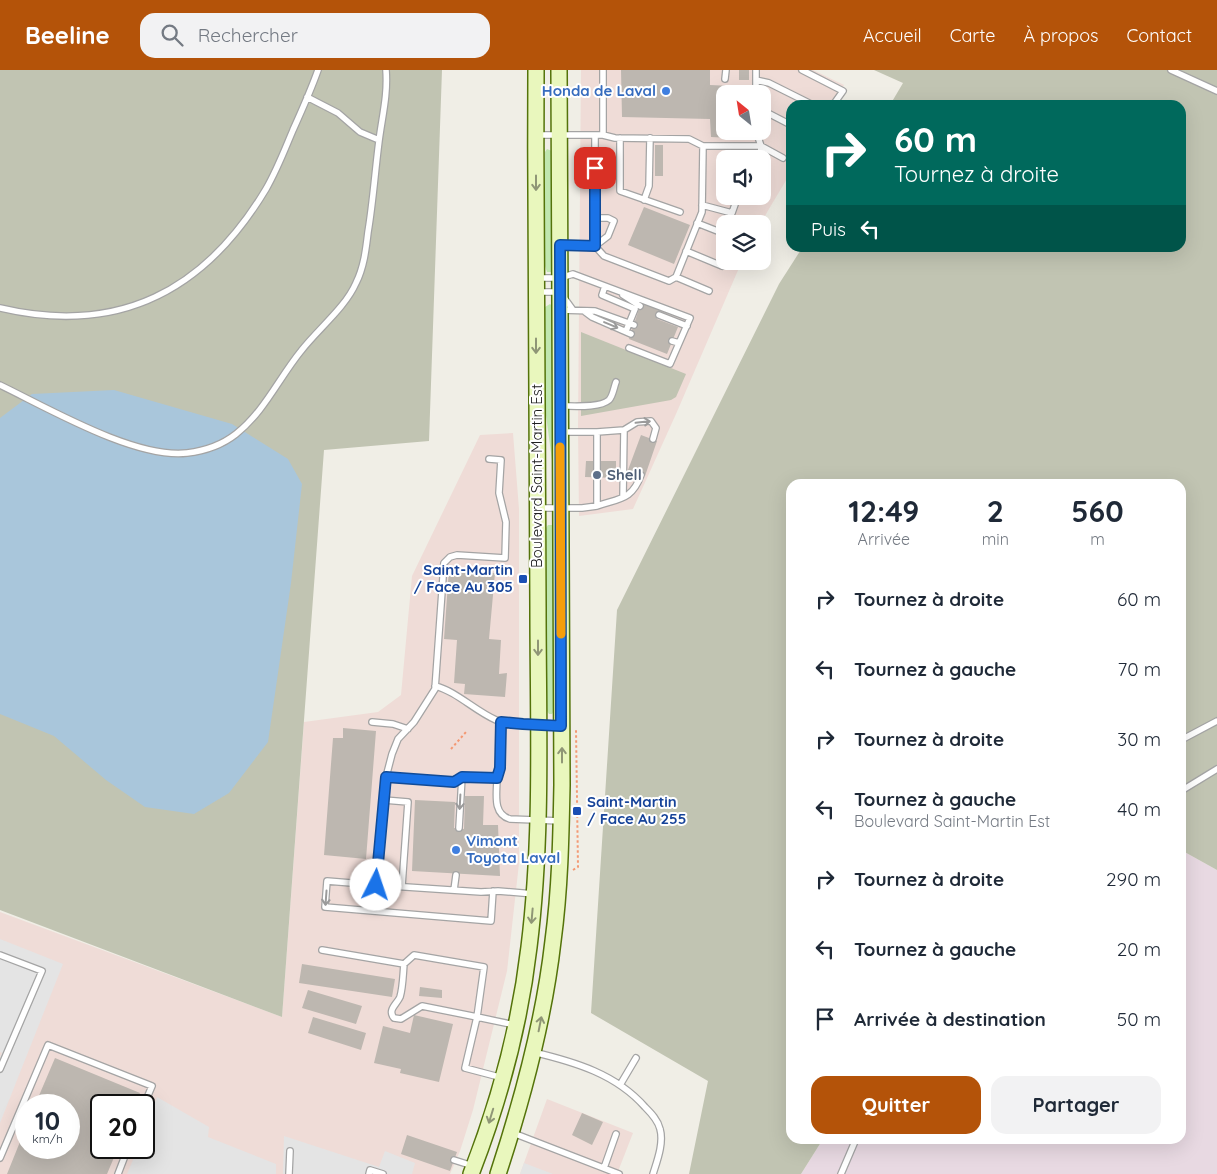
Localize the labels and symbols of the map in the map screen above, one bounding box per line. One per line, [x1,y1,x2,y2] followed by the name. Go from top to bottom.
[542,81,656,100] place label: Honda de Laval
[660,85,672,97] marker: Honda de Laval
[716,85,771,140] north arrow
[574,147,616,189] pin
[531,175,541,191] one-way arrow
[603,321,618,331] one-way arrow
[531,338,541,354] one-way arrow
[527,384,546,568] street label: Boulevard Saint-Martin Est
[635,417,651,427] one-way arrow
[607,465,642,484] place label: Shell
[591,469,603,481] marker: Shell
[414,560,513,596] place label: Saint-Martin / Face Au 305
[517,573,529,585] marker: Saint-Martin / Face Au 305
[533,640,543,656] one-way arrow
[557,748,567,764] one-way arrow
[587,792,686,828] place label: Saint-Martin / Face Au 255
[456,794,465,810] one-way arrow
[571,805,583,817] marker: Saint-Martin / Face Au 255
[466,831,560,867] place label: Vimont Toyota Laval
[450,844,462,856] marker: Vimont Toyota Laval
[349,858,401,910] position arrow
[321,890,331,906] one-way arrow
[527,907,537,923] one-way arrow
[535,1017,545,1033] one-way arrow
[90,1094,155,1159] speed limit sign: 20
[485,1108,495,1124] one-way arrow

